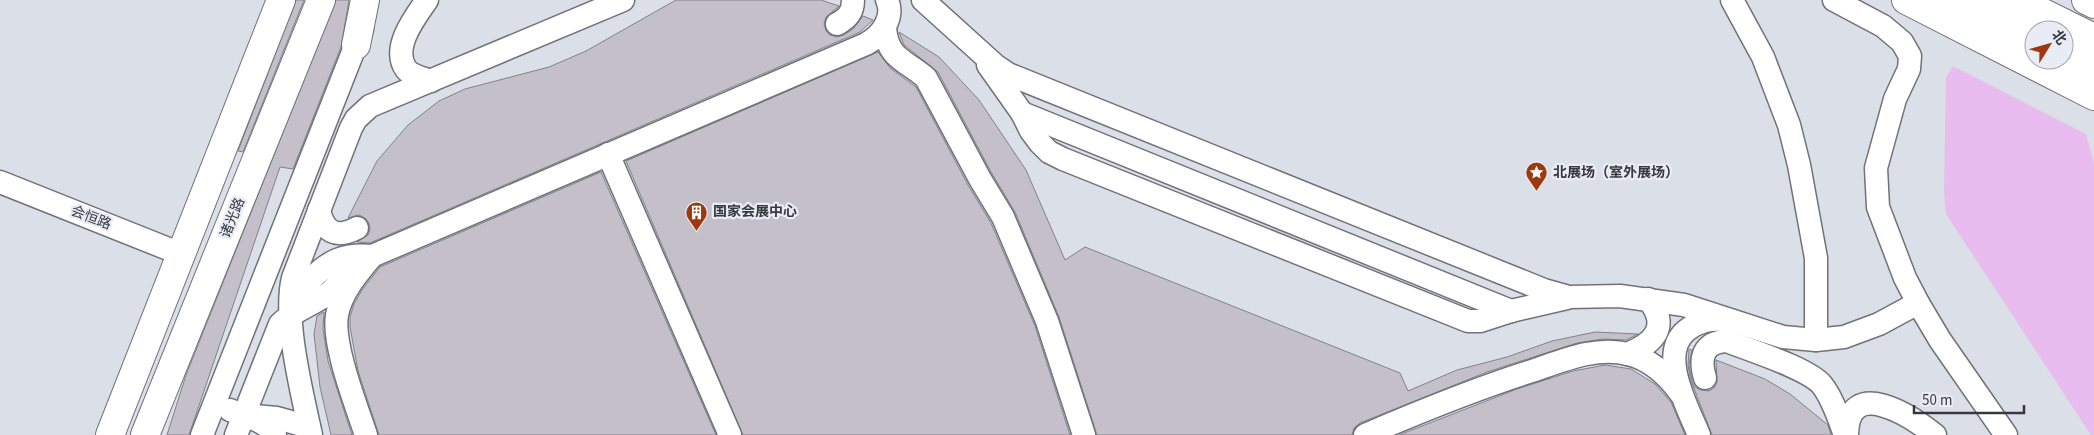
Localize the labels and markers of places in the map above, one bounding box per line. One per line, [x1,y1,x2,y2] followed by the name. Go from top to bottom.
[1525,161,1549,192] place icon: 北展场（室外展场）
[1553,163,1679,183] place label: 北展场（室外展场）
[685,200,709,231] building icon: 国家会展中心
[713,202,797,222] place label: 国家会展中心

